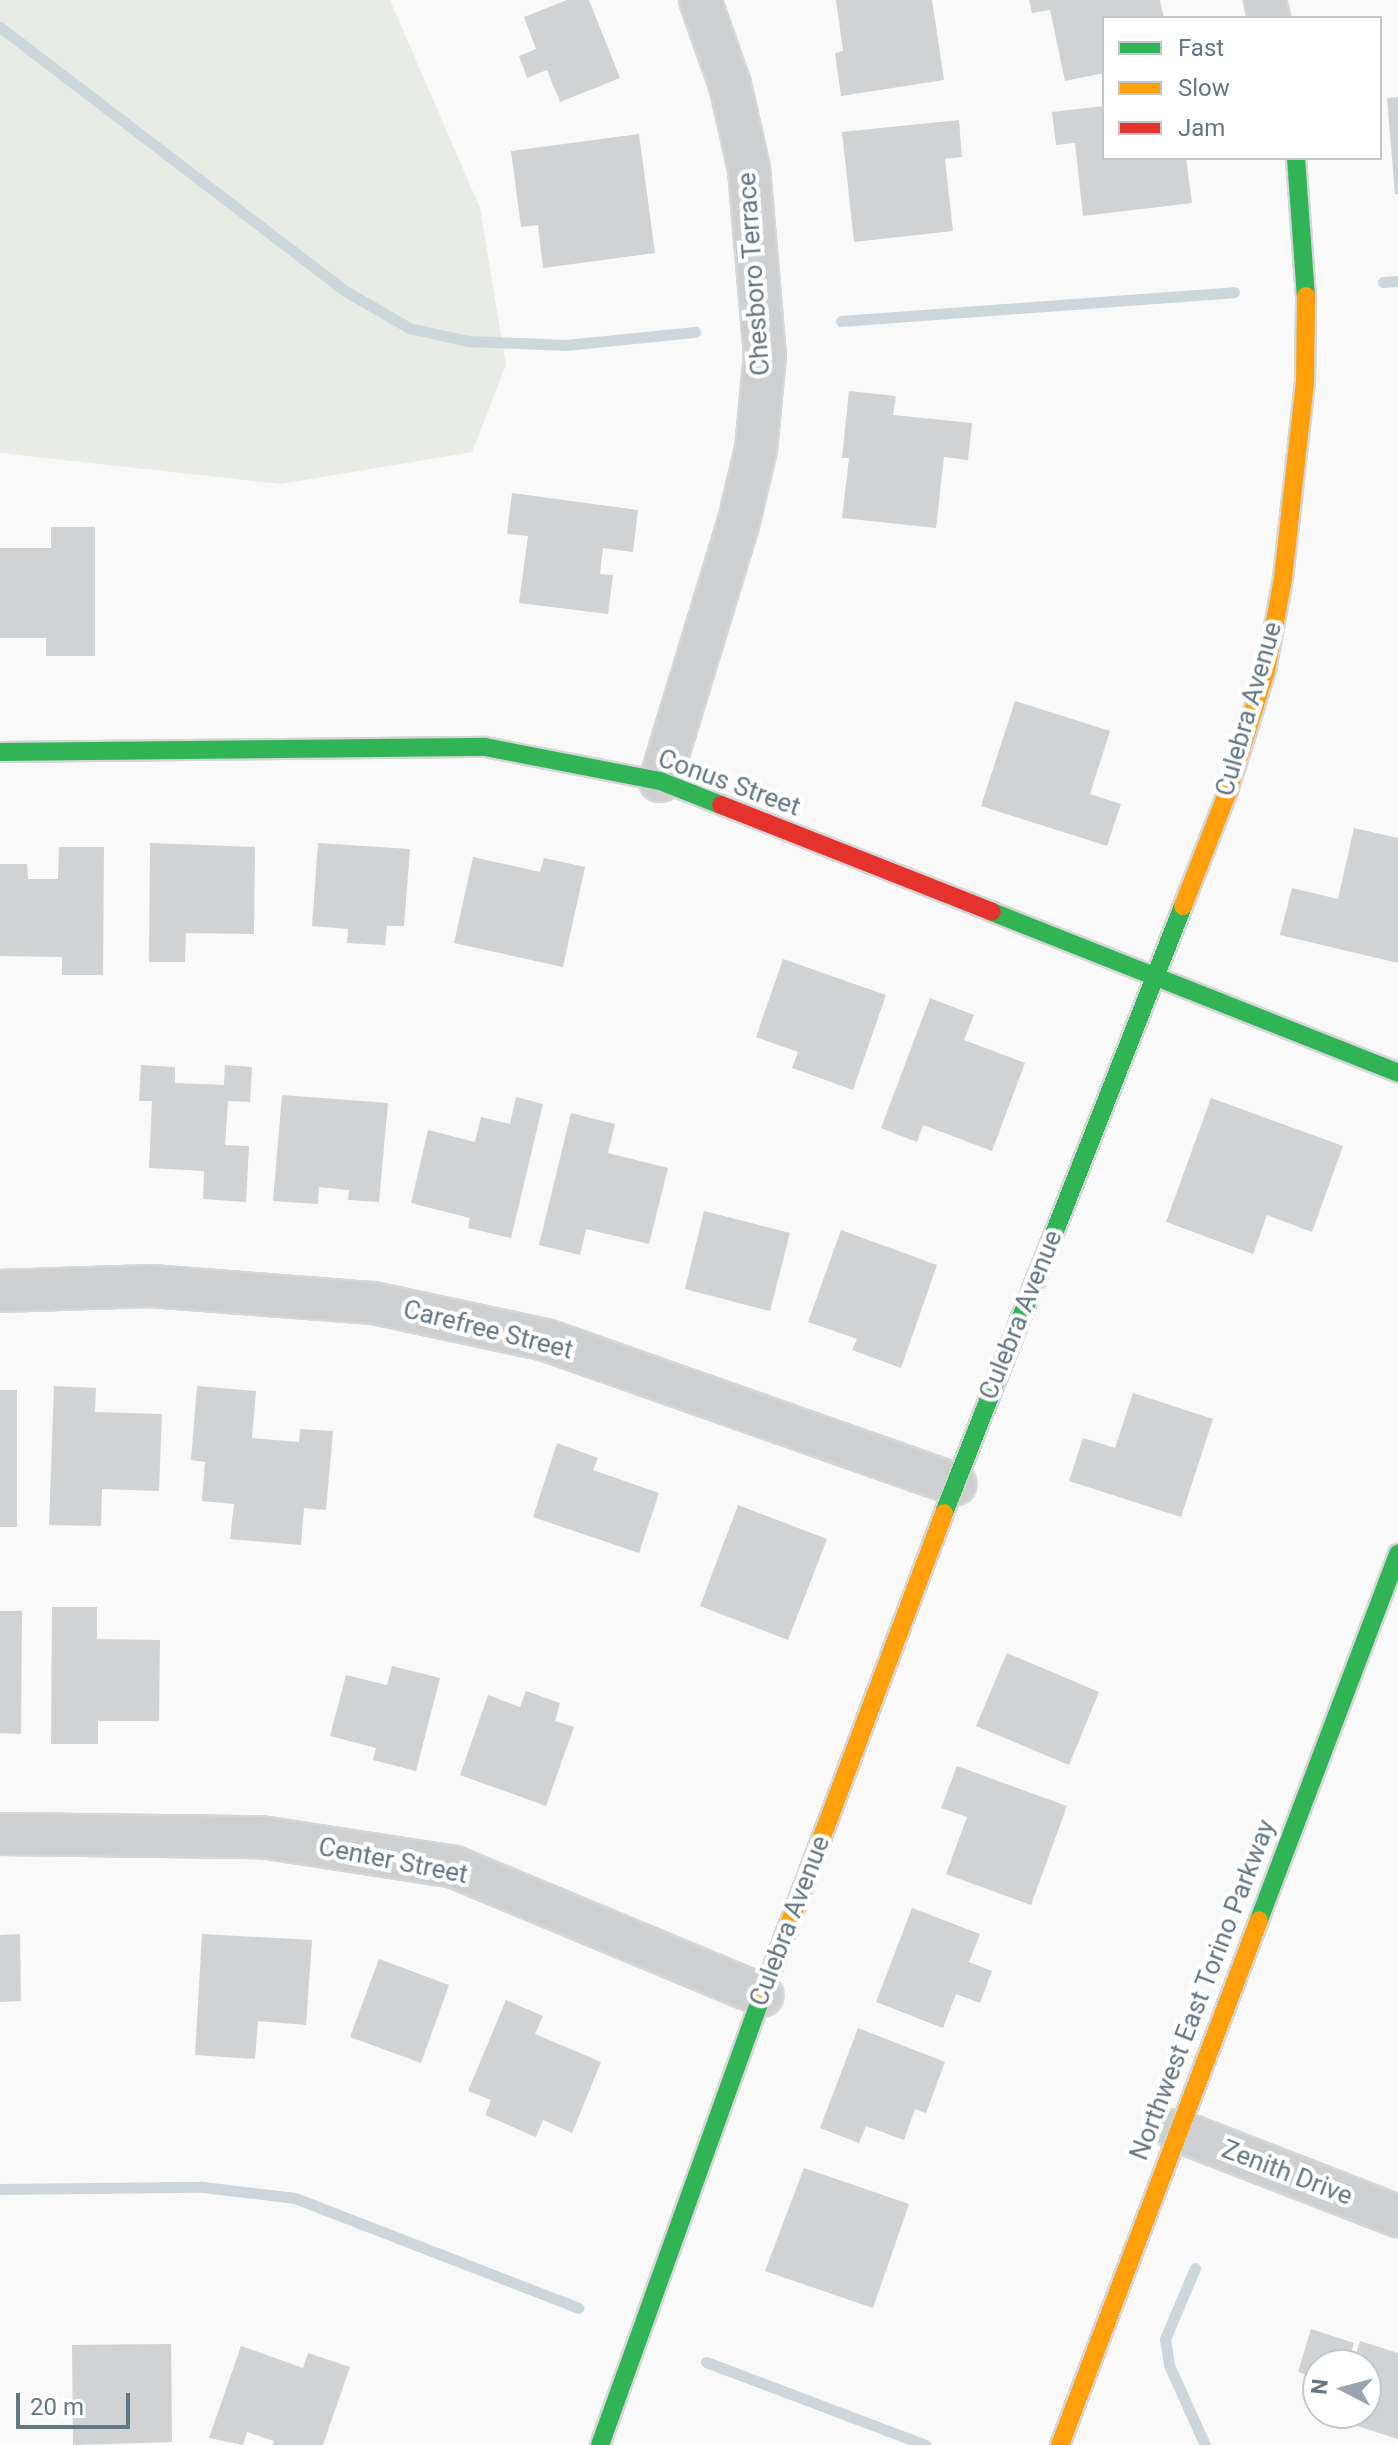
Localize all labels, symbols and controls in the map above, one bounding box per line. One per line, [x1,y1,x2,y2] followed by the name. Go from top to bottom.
[1102,16,1382,160] legend
[1178,34,1224,62] text: Fast
[1178,74,1230,102] text: Slow
[1178,114,1225,142] text: Jam
[731,171,777,377] street label: Chesboro Terrace
[1209,618,1289,800] street label: Culebra Avenue
[654,743,804,823] street label: Conus Street
[973,1226,1069,1404] street label: Culebra Avenue
[400,1294,576,1366] street label: Carefree Street
[1123,1815,1283,2165] street label: Northwest East Torino Parkway
[316,1831,470,1891] street label: Center Street
[743,1831,837,2011] street label: Culebra Avenue
[1217,2134,1357,2212] street label: Zenith Drive
[1302,2349,1382,2429] north arrow
[20,2377,134,2427] scale bar
[1306,2378,1333,2396] text: N
[30,2393,84,2421] text: 20 m

